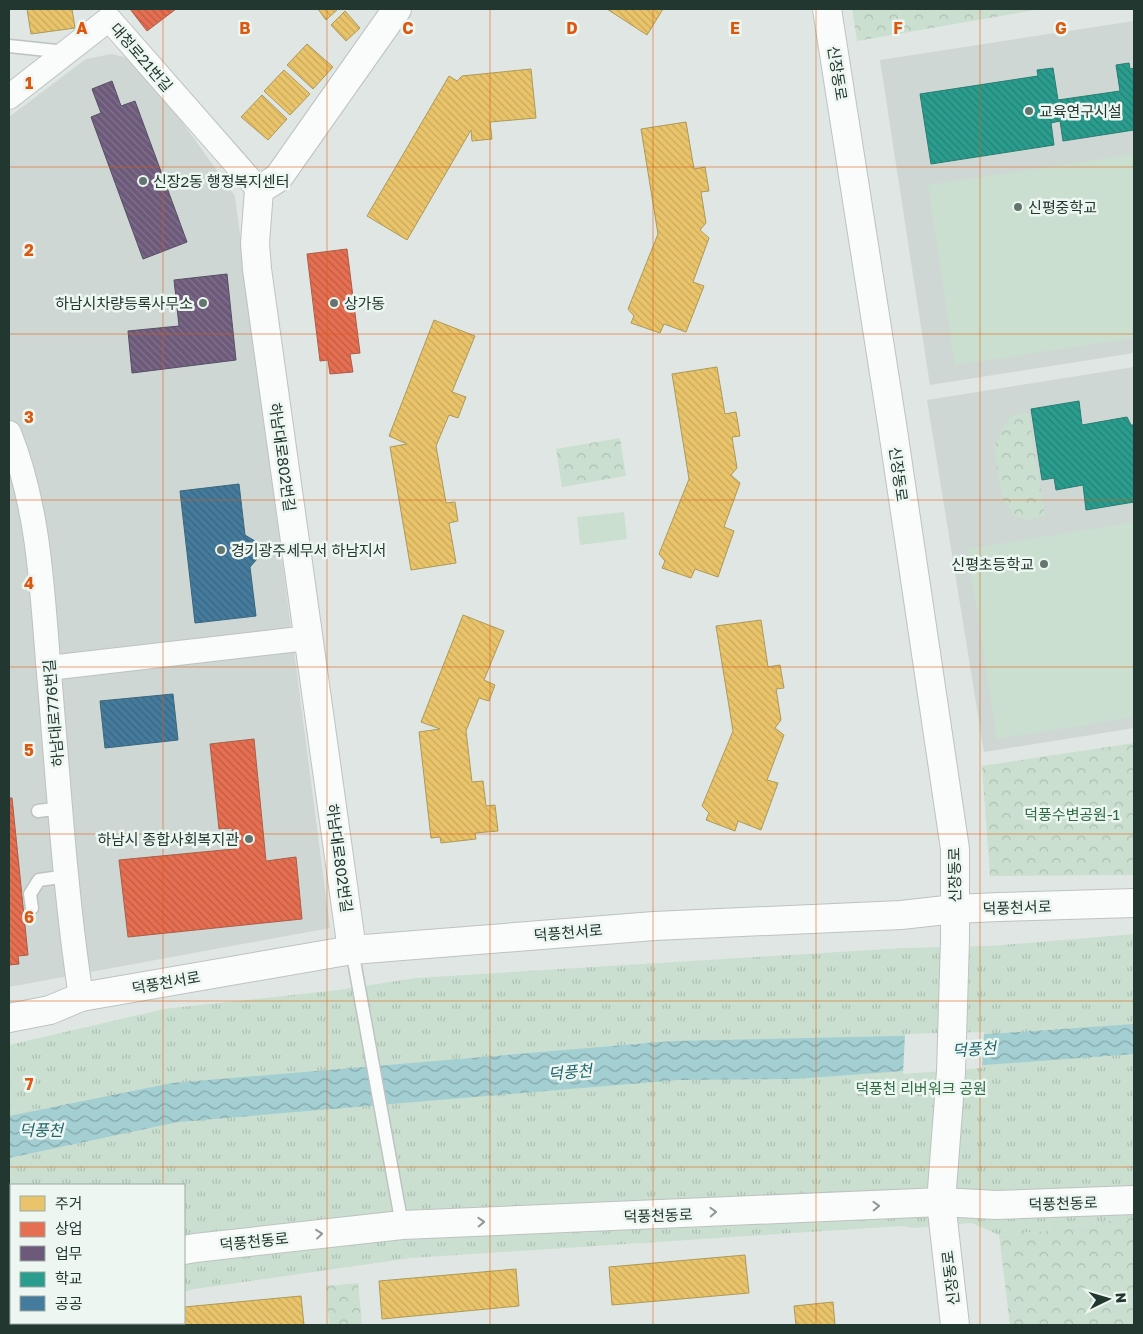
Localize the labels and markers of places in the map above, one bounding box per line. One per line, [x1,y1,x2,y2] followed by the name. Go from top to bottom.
[1039,102,1122,120] place label: 교육연구시설
[1023,105,1035,117] marker: 교육연구시설
[153,172,290,190] place label: 신장2동 행정복지센터
[137,175,149,187] marker: 신장2동 행정복지센터
[1028,198,1097,216] place label: 신평중학교
[1012,201,1024,213] marker: 신평중학교
[55,294,193,312] place label: 하남시차량등록사무소
[344,294,385,312] place label: 상가동
[197,297,209,309] marker: 하남시차량등록사무소
[328,297,340,309] marker: 상가동
[231,541,387,559] place label: 경기광주세무서 하남지서
[215,544,227,556] marker: 경기광주세무서 하남지서
[951,555,1034,573] place label: 신평초등학교
[1038,558,1050,570] marker: 신평초등학교
[97,830,239,848] place label: 하남시 종합사회복지관
[243,833,255,845] marker: 하남시 종합사회복지관

